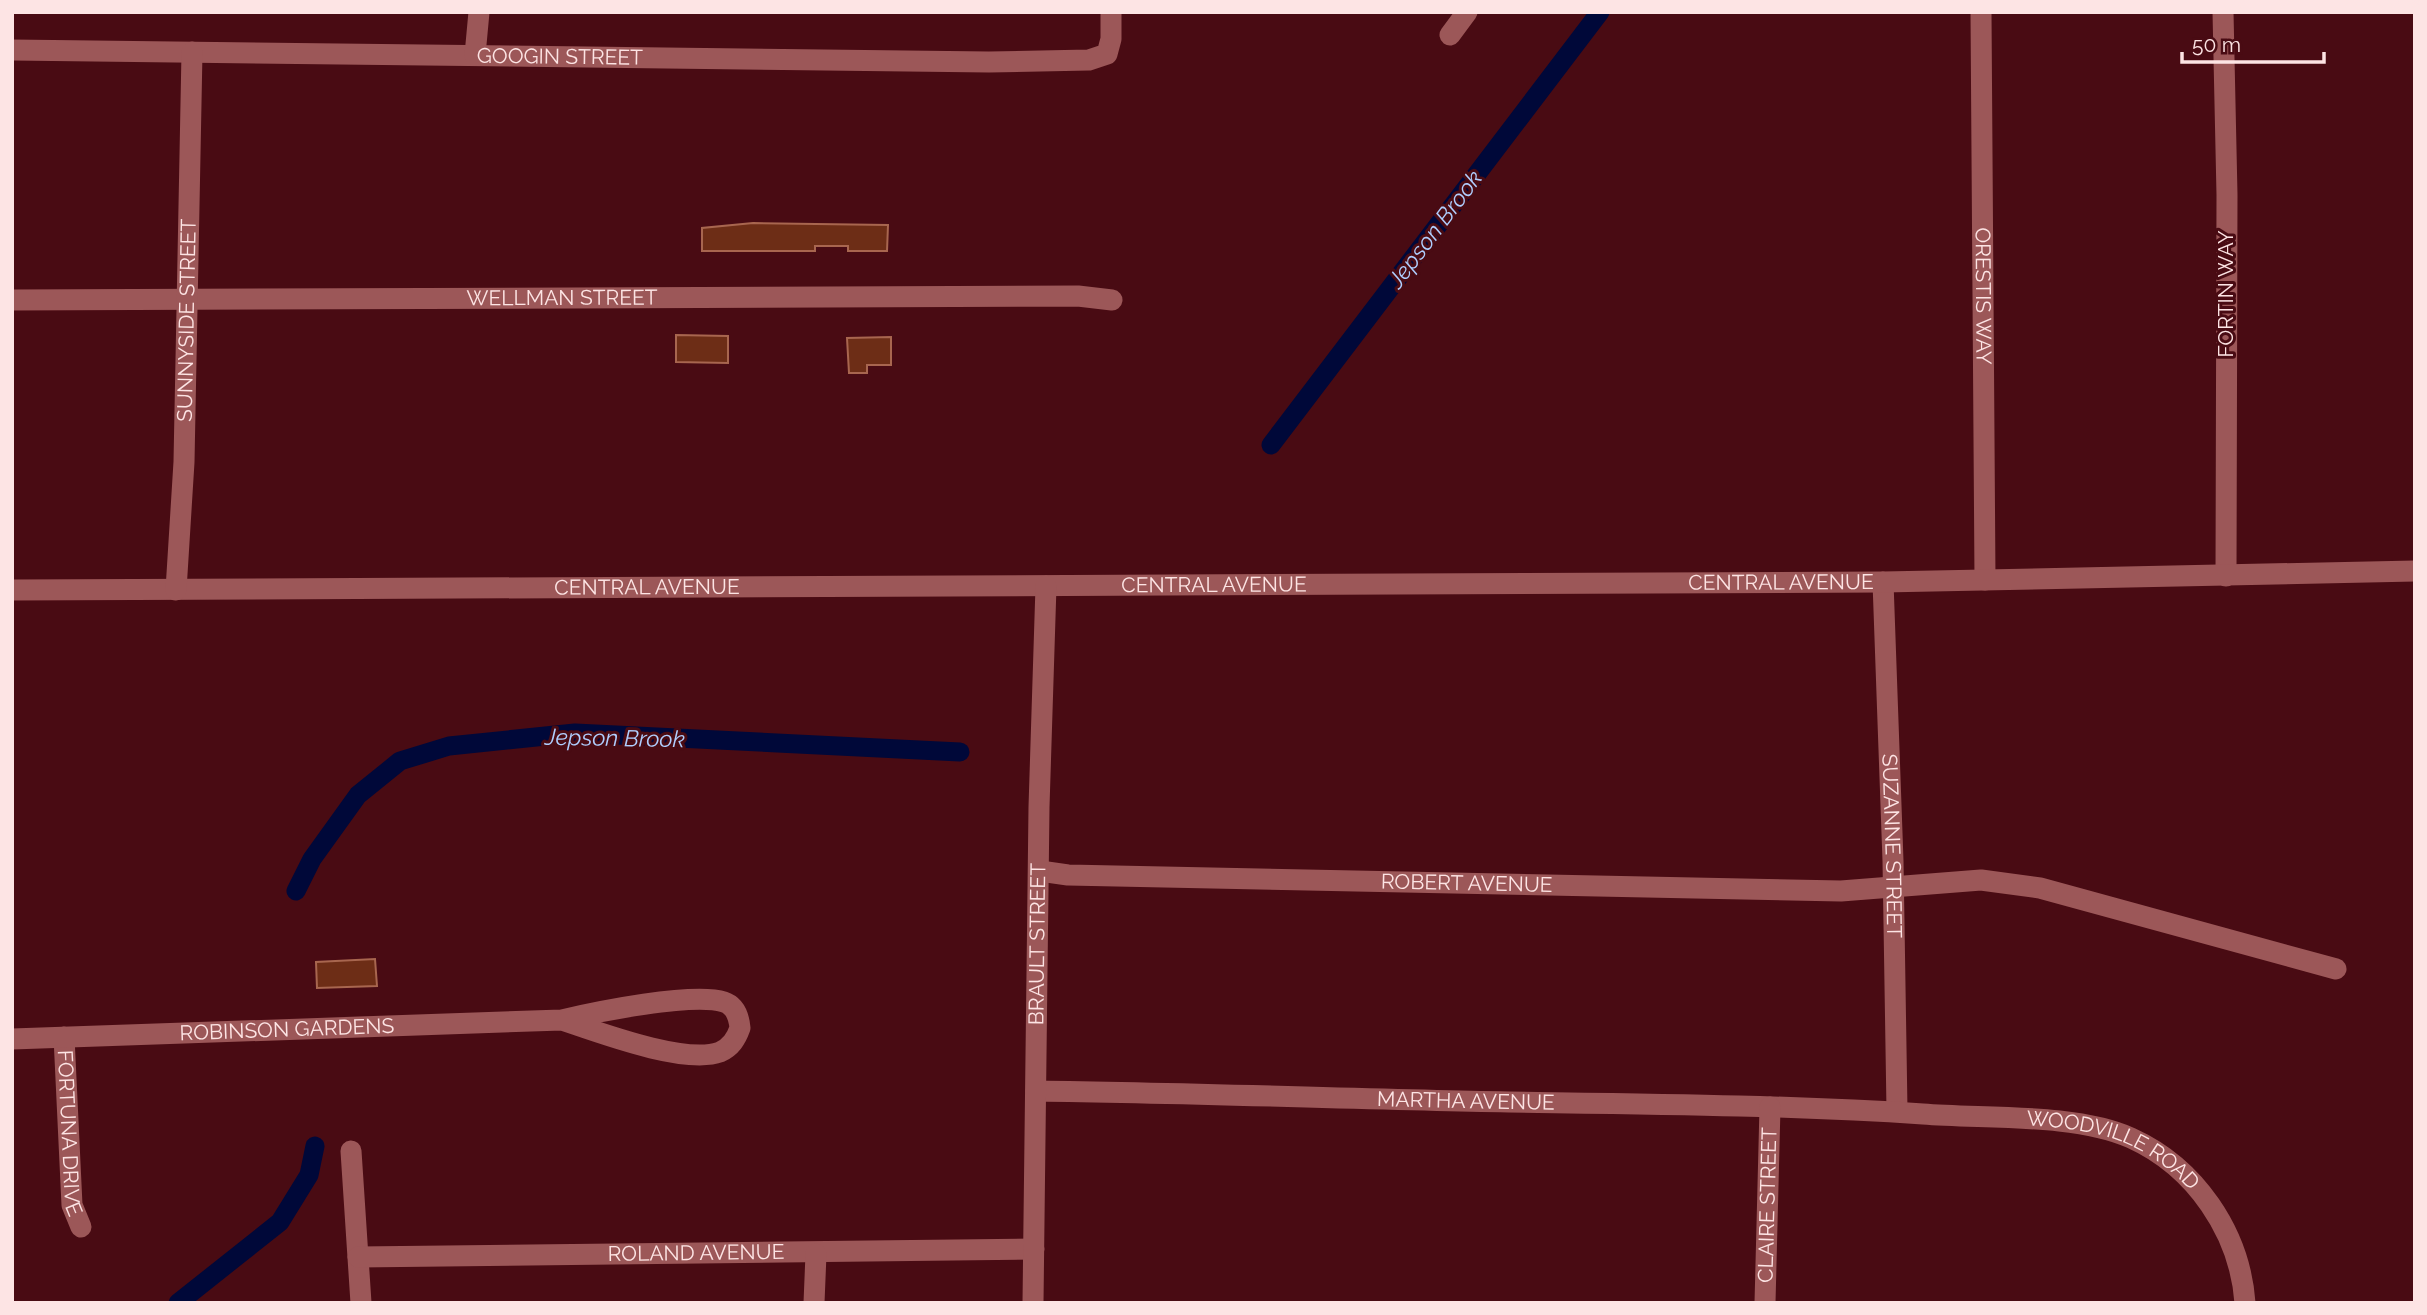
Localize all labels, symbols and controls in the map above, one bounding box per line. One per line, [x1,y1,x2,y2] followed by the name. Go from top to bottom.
[2182,21,2324,65] scale bar
[2192,32,2241,57] text: 50 m
[477,43,643,70] street label: GOOGIN STREET
[1381,165,1488,294] water label: Jepson Brook
[172,218,201,422] street label: SUNNYSIDE STREET
[1971,227,1996,365] street label: ORESTIS WAY
[2213,230,2238,358] street label: FORTIN WAY
[466,285,658,310] street label: WELLMAN STREET
[1688,569,1874,595] street label: CENTRAL AVENUE
[1121,571,1307,597] street label: CENTRAL AVENUE
[554,574,740,600] street label: CENTRAL AVENUE
[544,723,685,752] water label: Jepson Brook
[1877,753,1907,938] street label: SUZANNE STREET
[1023,863,1050,1025] street label: BRAULT STREET
[1381,868,1553,897] street label: ROBERT AVENUE
[179,1013,395,1045] street label: ROBINSON GARDENS
[53,1049,88,1220] street label: FORTUNA DRIVE
[1377,1086,1555,1115] street label: MARTHA AVENUE
[2026,1105,2205,1194] street label: WOODVILLE ROAD
[1753,1127,1781,1283] street label: CLAIRE STREET
[607,1239,785,1266] street label: ROLAND AVENUE

